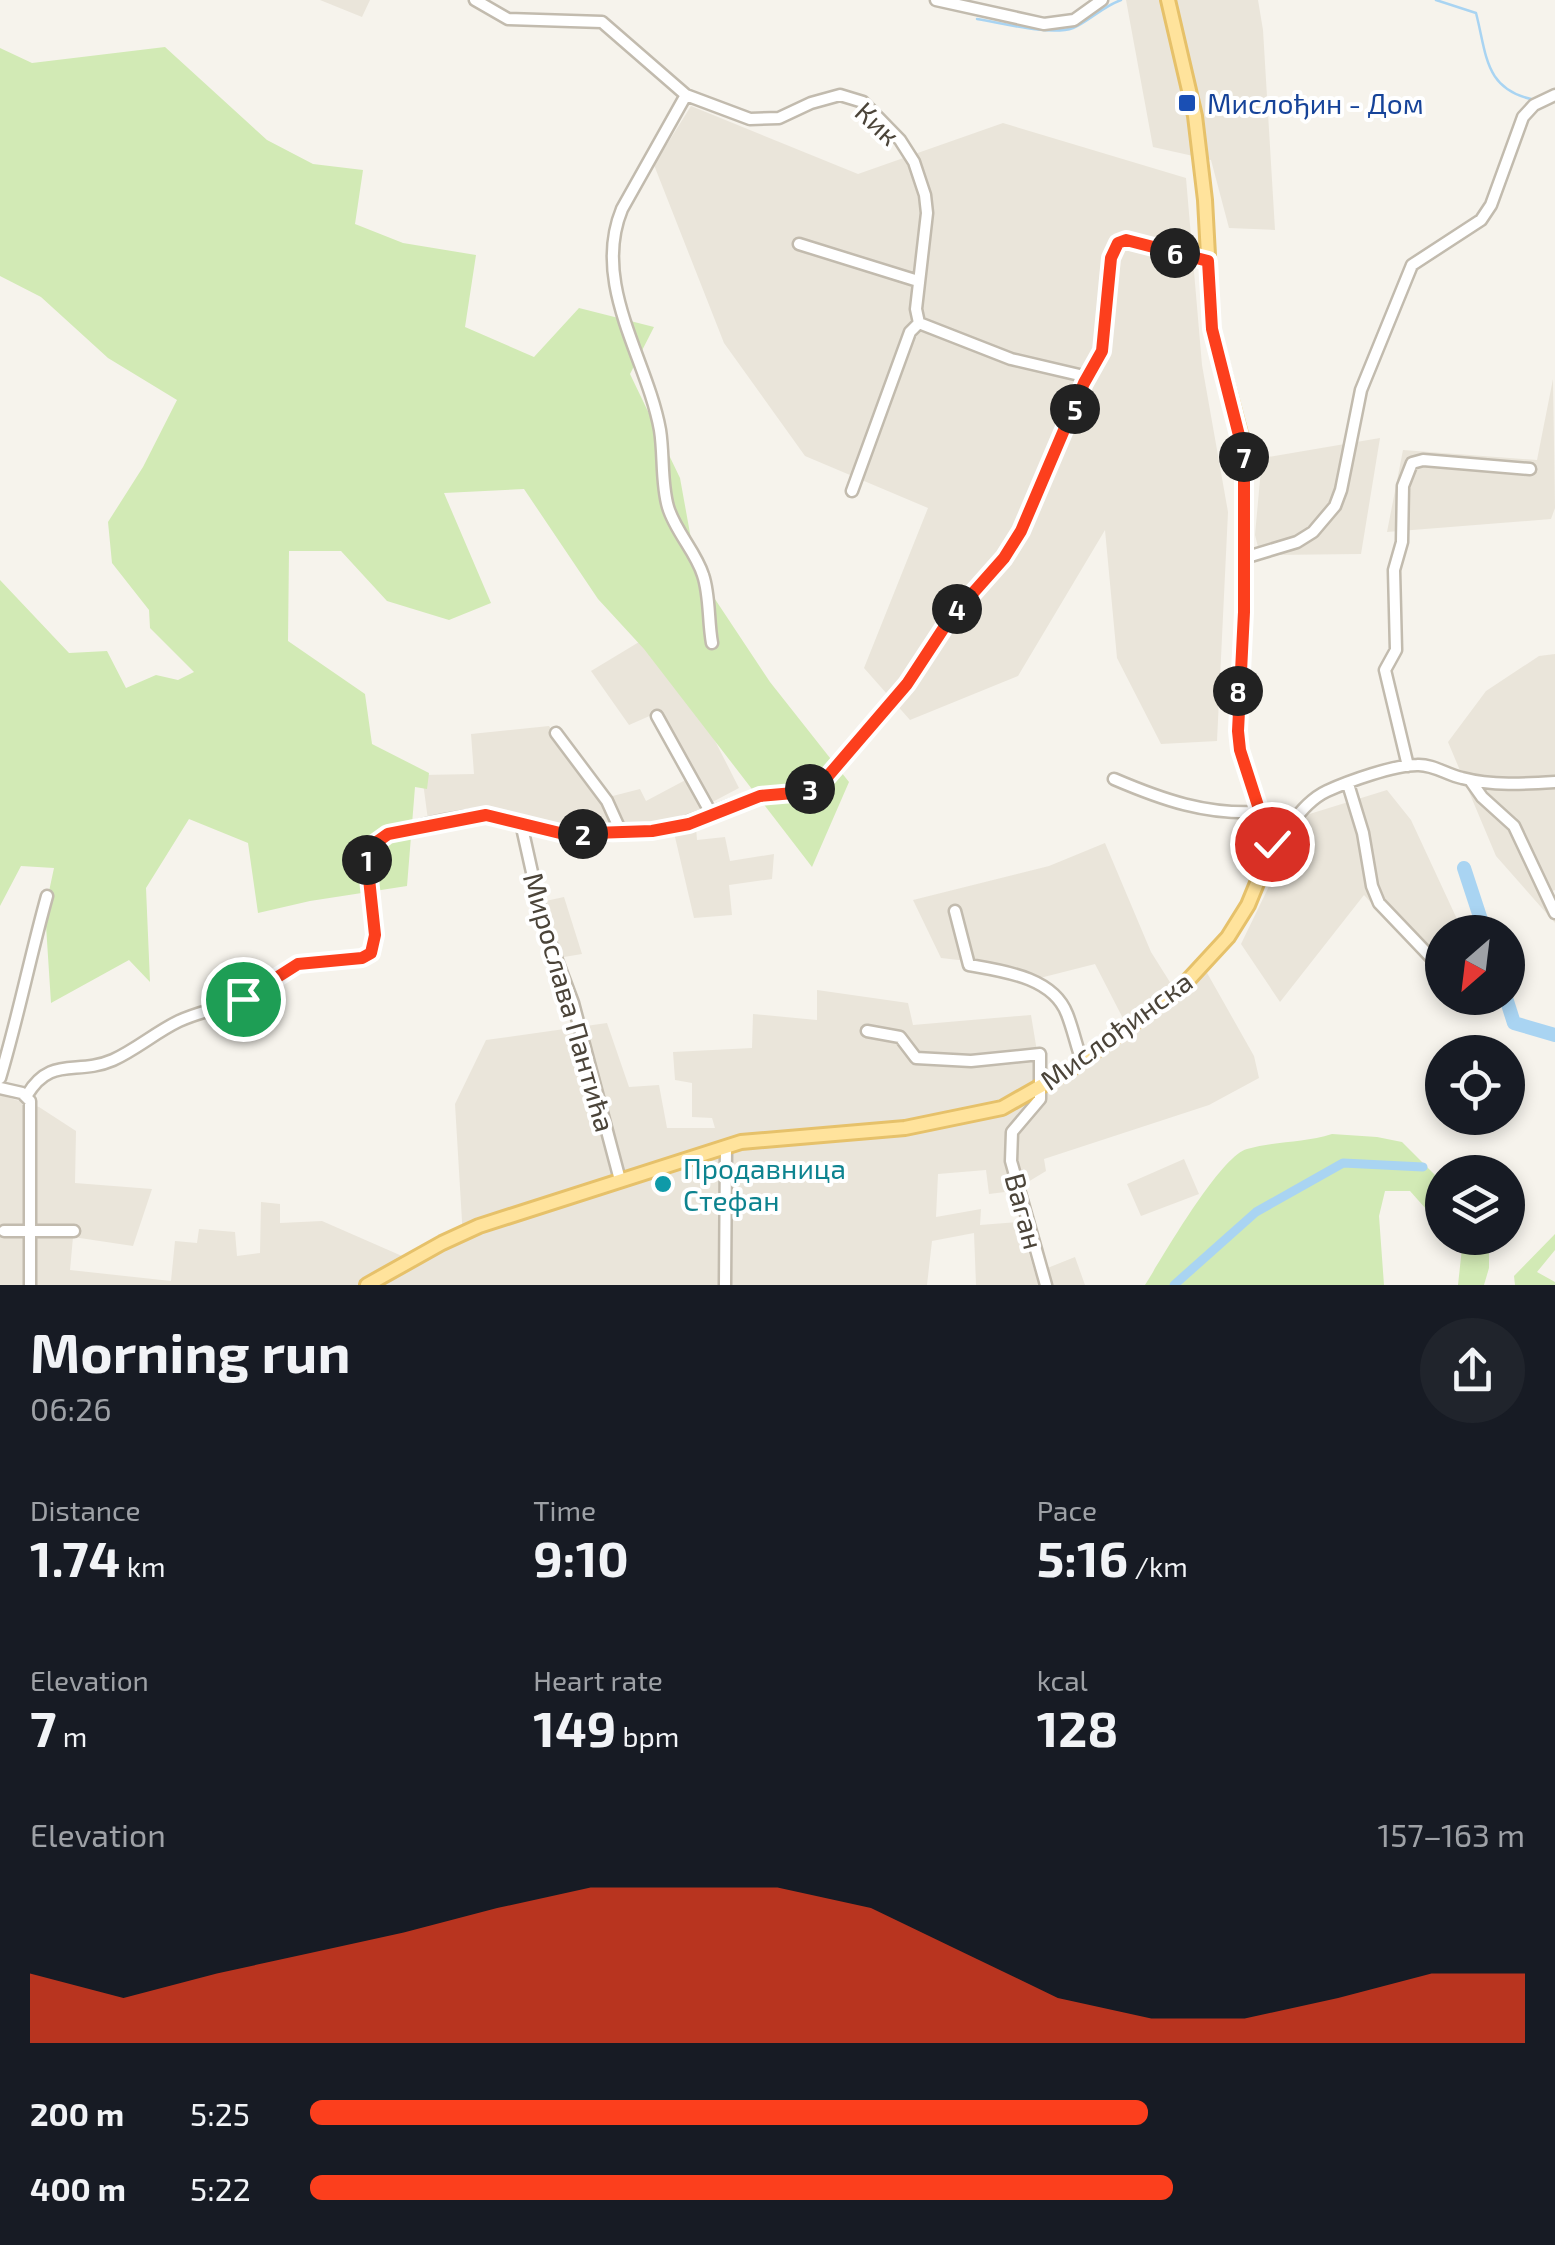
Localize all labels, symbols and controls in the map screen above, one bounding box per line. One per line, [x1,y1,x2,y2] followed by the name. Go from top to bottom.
[1207,86,1424,120] place label: Мислођин - Дом
[1176,92,1198,114] marker: Мислођин - Дом
[849,94,907,152] street label: Кик
[1150,228,1200,278] pin: 6
[1167,236,1183,270] text: 6
[1050,384,1100,434] pin: 5
[1067,392,1083,426] text: 5
[1219,432,1269,482] pin: 7
[1237,440,1251,474] text: 7
[932,584,982,634] pin: 4
[948,592,966,626] text: 4
[1213,666,1263,716] pin: 8
[1229,674,1247,708] text: 8
[785,764,835,814] pin: 3
[802,772,818,806] text: 3
[1230,802,1315,887] pin
[558,809,608,859] pin: 2
[575,817,591,851] text: 2
[1245,817,1300,872] icon: check
[342,835,392,885] pin: 1
[361,843,373,877] text: 1
[517,869,623,1135] street label: Мирослава Пантића
[1425,915,1525,1015] north arrow
[1425,915,1525,1255] map controls
[201,957,286,1042] pin
[1033,963,1199,1097] street label: Мислођинска
[216,972,271,1027] icon: arrive
[1425,1035,1525,1135] button: locate
[683,1151,846,1217] place label: Продавница Стефан
[1425,1155,1525,1255] button: layers
[999,1169,1051,1253] street label: Ваган
[652,1173,674,1195] marker: Продавница Стефан
[30,1318,351,1384] text: Morning run
[1420,1318,1525,1423] button: share
[30,1389,111,1427] text: 06:26
[30,1493,141,1527] text: Distance
[533,1493,596,1527] text: Time
[1037,1493,1097,1527] text: Pace
[30,1527,120,1587] text: 1.74
[533,1527,629,1587] text: 9:10
[1037,1527,1128,1587] text: 5:16
[120,1549,165,1583] text: km
[1128,1549,1188,1583] text: /km
[30,1663,149,1697] text: Elevation
[533,1663,663,1697] text: Heart rate
[1037,1663,1088,1697] text: kcal
[30,1697,56,1757] text: 7
[533,1697,616,1757] text: 149
[1037,1697,1118,1757] text: 128
[56,1719,87,1753] text: m
[616,1719,679,1753] text: bpm
[30,1815,166,1853] text: Elevation
[1377,1815,1525,1853] text: 157–163 m
[30,2094,124,2132] text: 200 m
[190,2094,250,2132] text: 5:25
[30,2169,126,2207] text: 400 m
[190,2169,251,2207] text: 5:22

